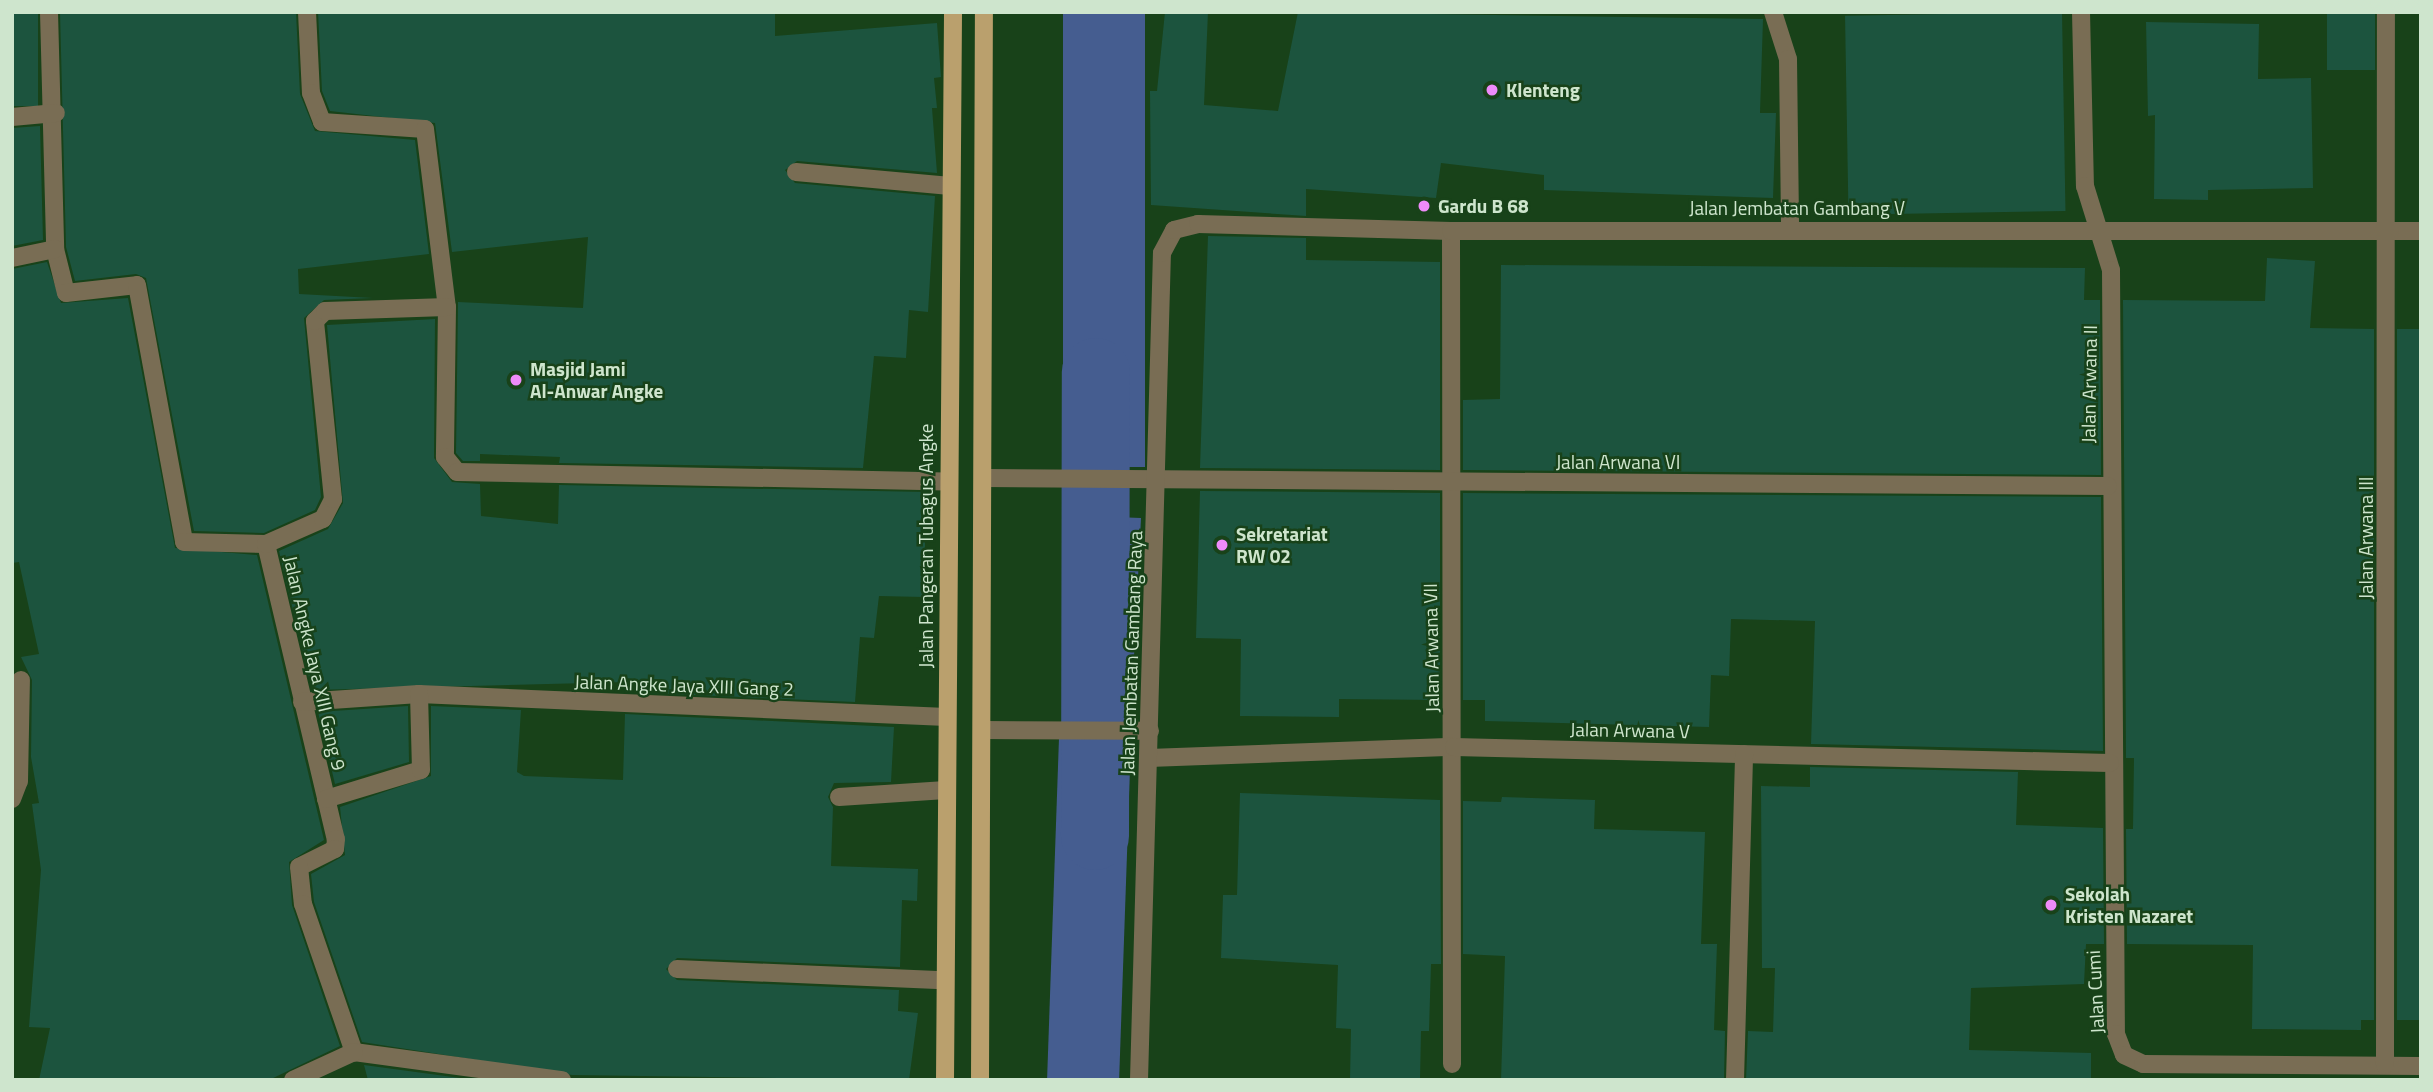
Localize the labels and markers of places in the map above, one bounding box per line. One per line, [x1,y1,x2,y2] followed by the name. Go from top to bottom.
[1506,79,1580,101] place label: Klenteng
[1484,82,1500,98] marker: Klenteng
[1438,195,1529,217] place label: Gardu B 68
[1416,198,1432,214] marker: Gardu B 68
[530,358,663,402] place label: Masjid Jami Al-Anwar Angke
[508,372,524,388] marker: Masjid Jami Al-Anwar Angke
[1236,523,1328,567] place label: Sekretariat RW 02
[1214,537,1230,553] marker: Sekretariat RW 02
[2065,883,2193,927] place label: Sekolah Kristen Nazaret
[2043,897,2059,913] marker: Sekolah Kristen Nazaret

